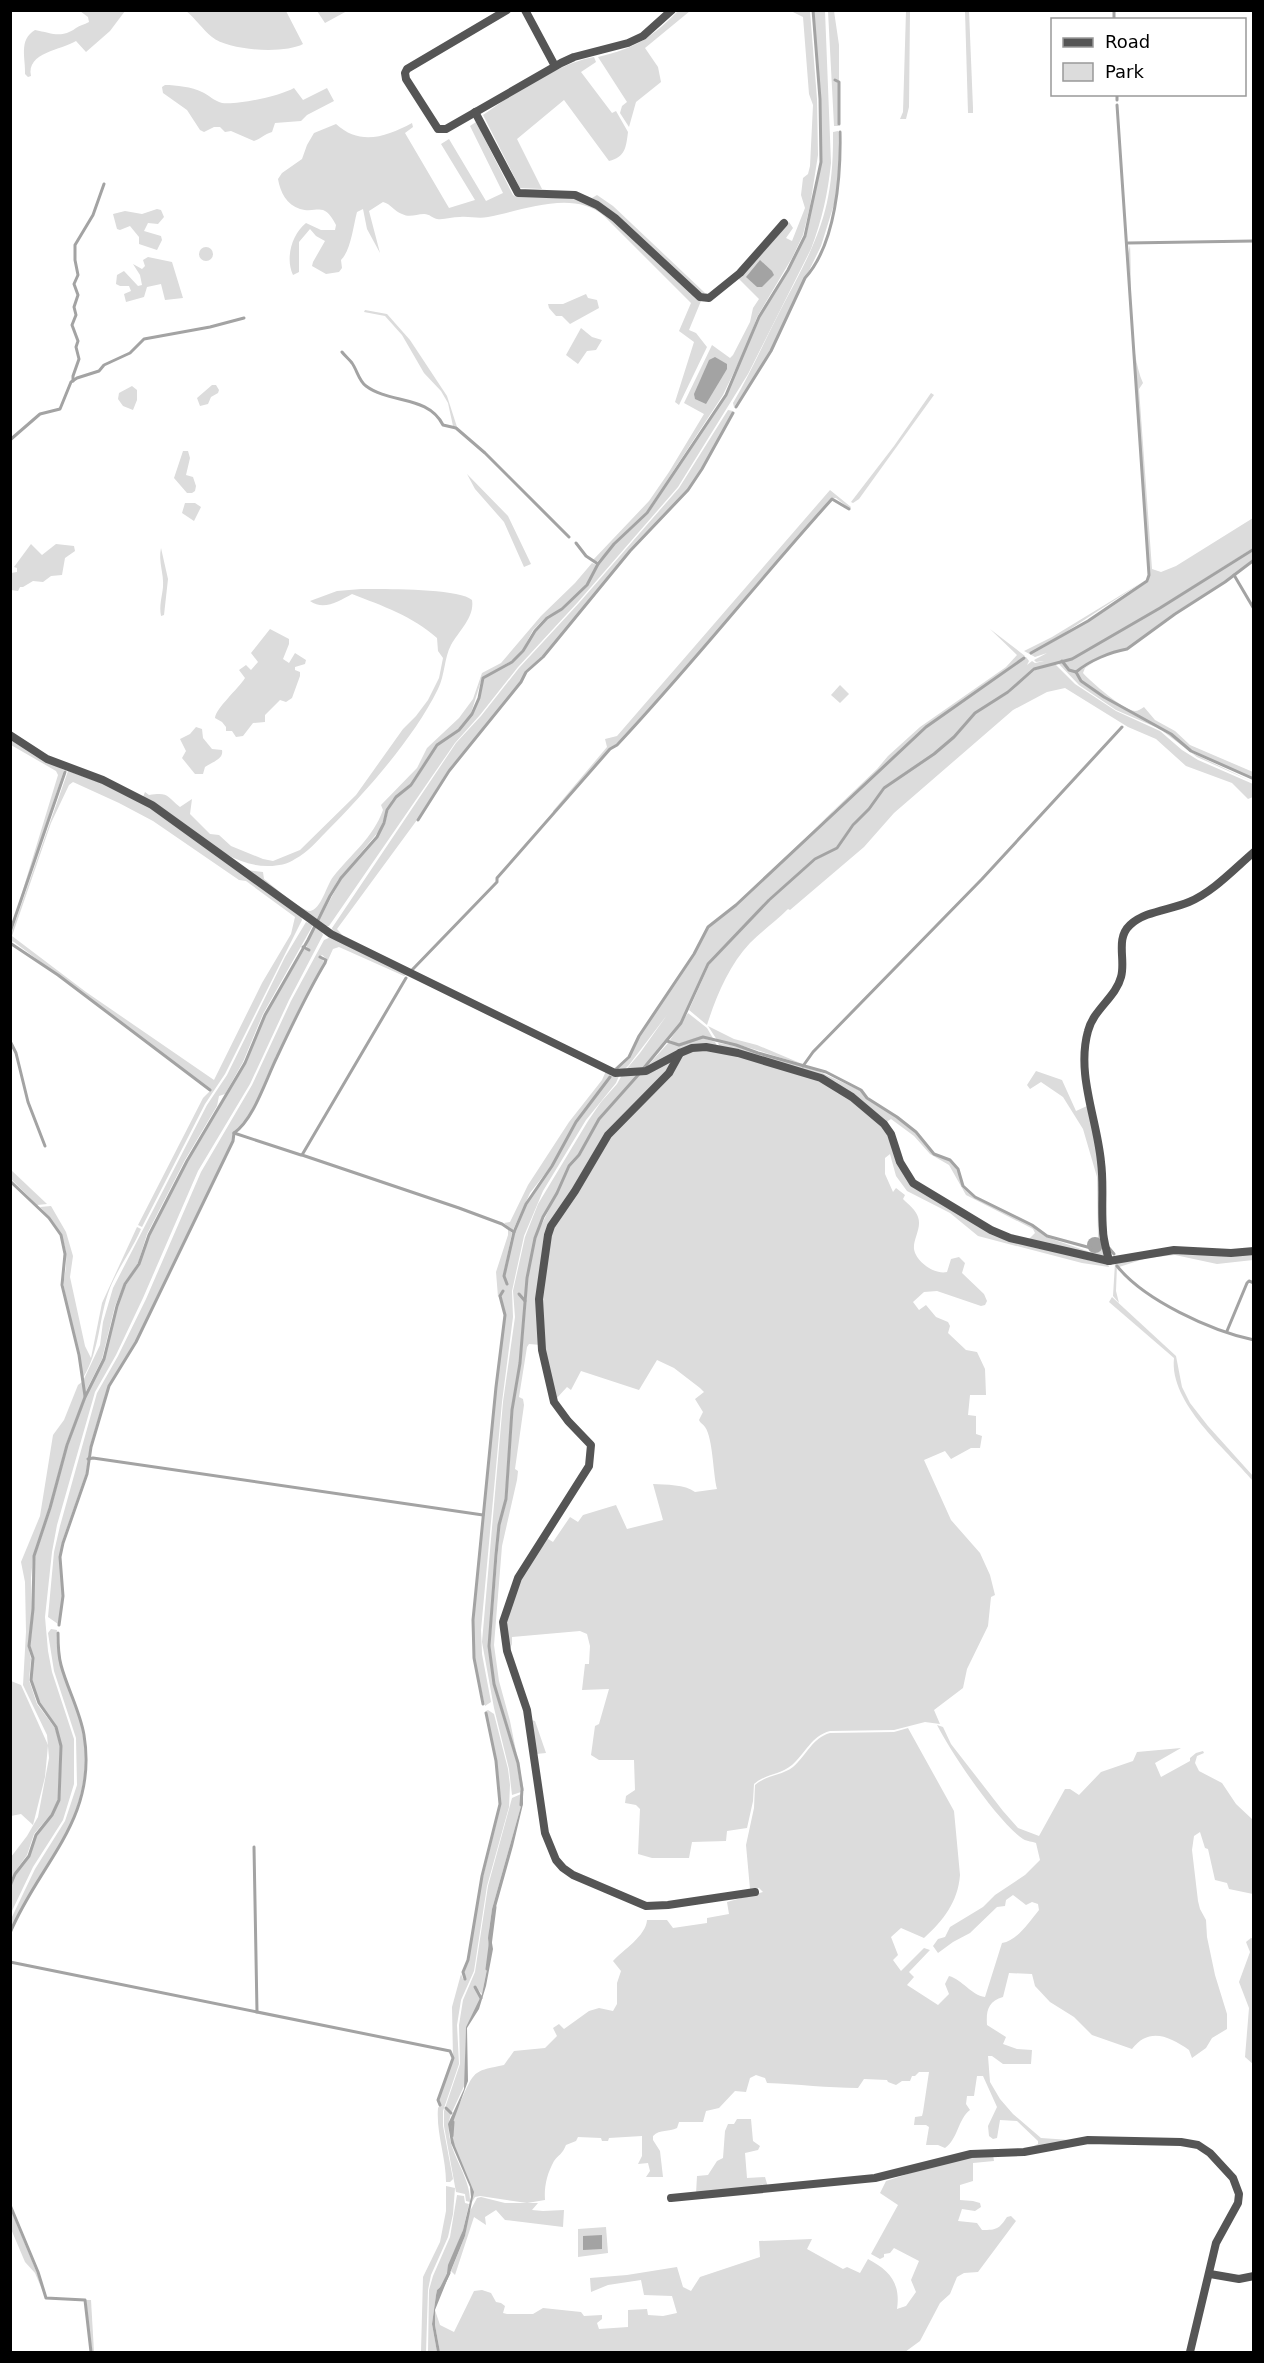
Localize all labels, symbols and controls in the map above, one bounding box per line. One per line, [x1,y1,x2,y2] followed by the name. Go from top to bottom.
[1051,18,1246,96] legend
[1105,31,1150,52] text: Road
[1105,61,1144,82] text: Park

